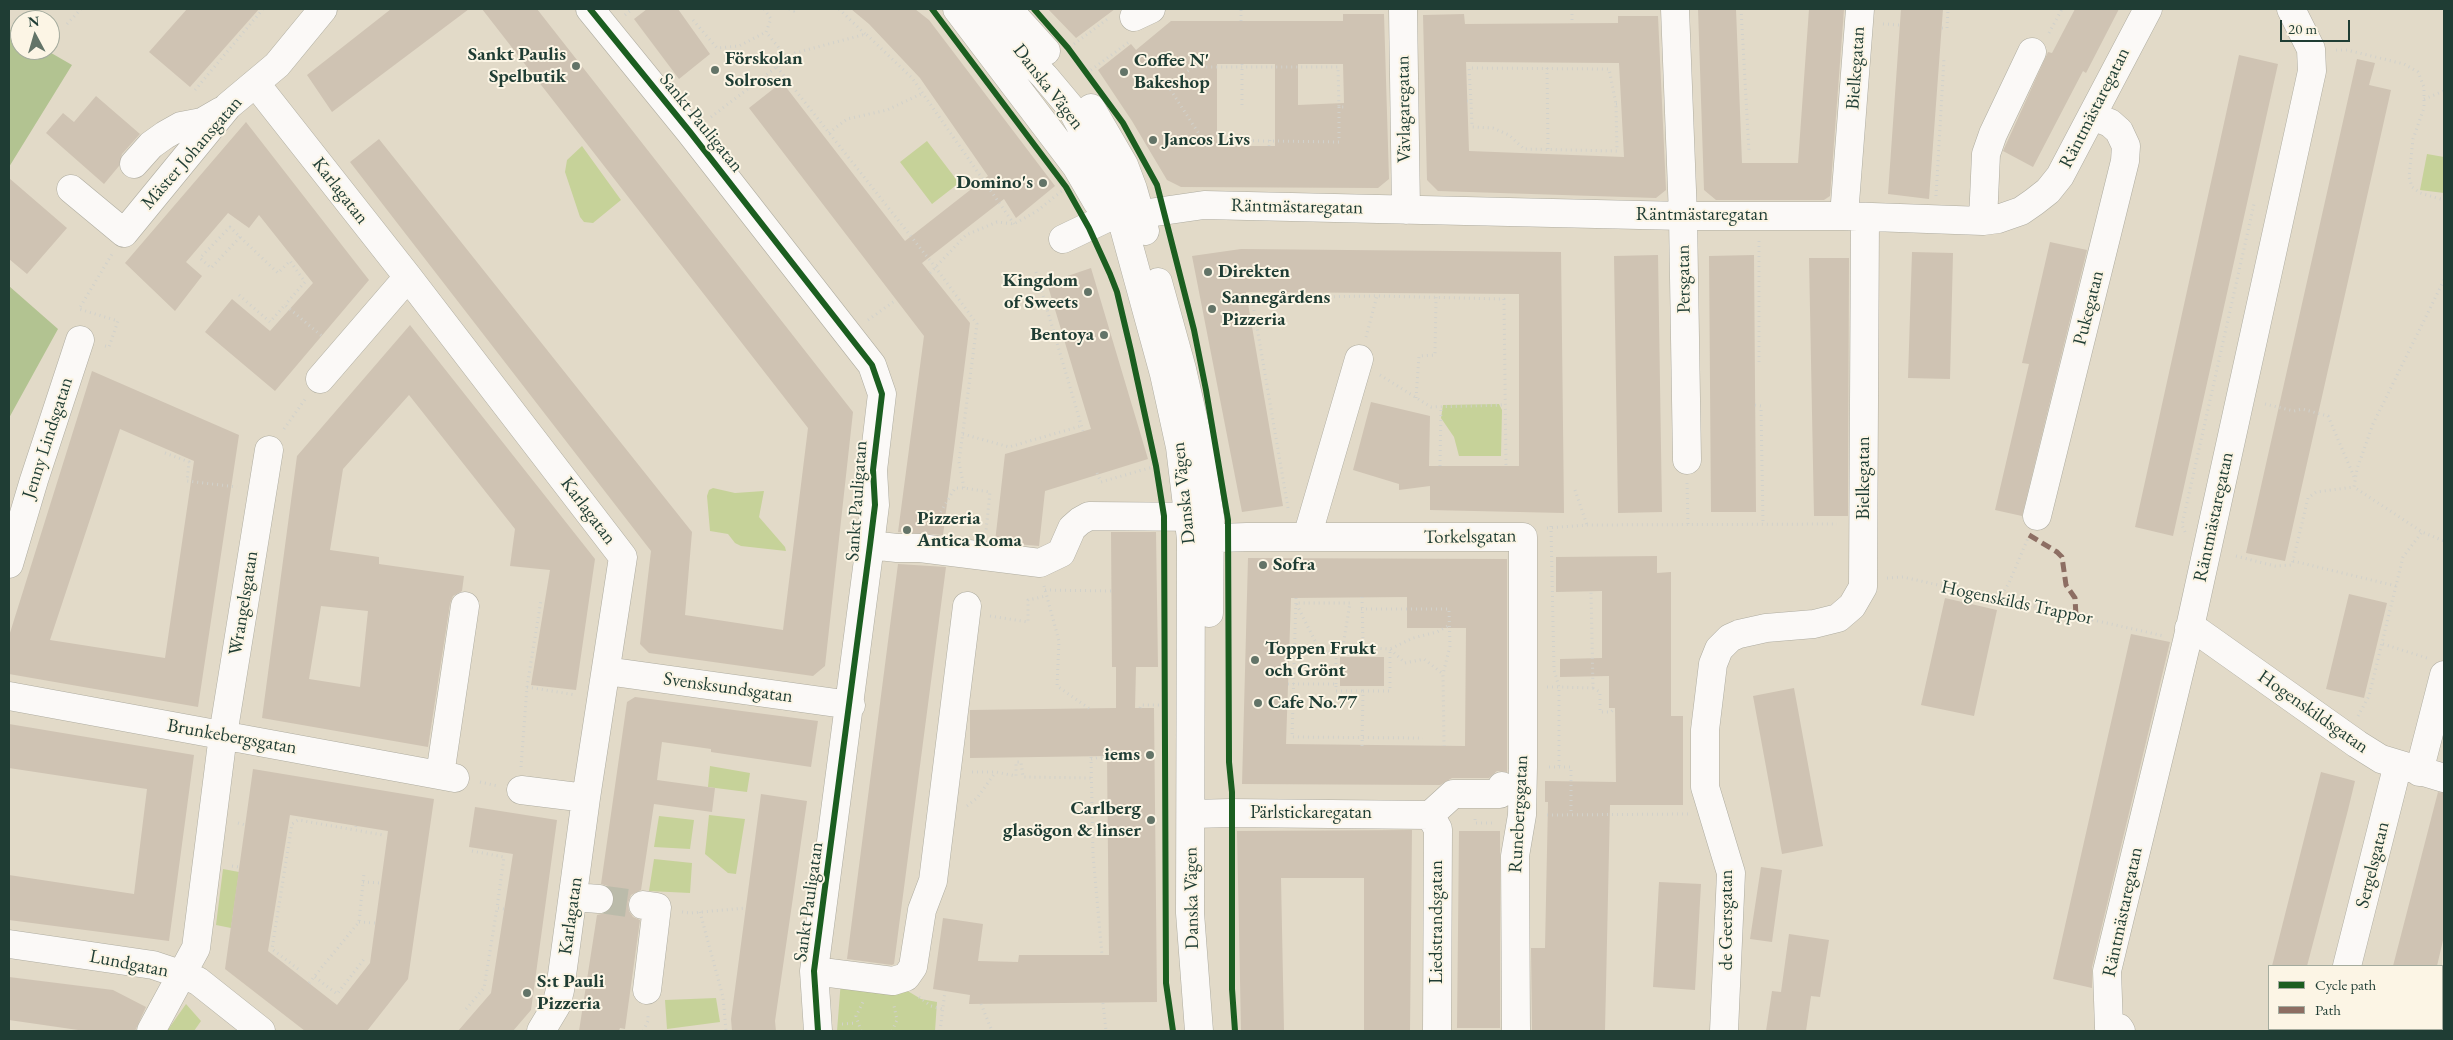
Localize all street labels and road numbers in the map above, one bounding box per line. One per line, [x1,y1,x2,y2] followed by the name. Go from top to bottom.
[1842,26,1870,110] street label: Bielkegatan
[1007,40,1089,134] street label: Danska Vägen
[2055,44,2135,172] street label: Räntmästaregatan
[1392,55,1416,163] street label: Vävlagaregatan
[654,69,748,177] street label: Sankt Pauligatan
[137,92,247,214] street label: Mäster Johansgatan
[307,153,373,229] street label: Karlagatan
[1231,194,1363,220] street label: Räntmästaregatan
[1636,204,1768,226] street label: Räntmästaregatan
[1672,244,1696,314] street label: Persgatan
[2069,268,2109,348] street label: Pukegatan
[18,374,78,502] street label: Jenny Lindsgatan
[1853,436,1875,520] street label: Bielkegatan
[841,440,873,562] street label: Sankt Pauligatan
[1167,441,1201,545] street label: Danska Vägen
[2189,450,2239,584] street label: Räntmästaregatan
[555,473,621,549] street label: Karlagatan
[1423,525,1517,549] street label: Torkelsgatan
[224,549,264,657] street label: Wrangelsgatan
[1939,576,2095,630] street label: Hogenskilds Trappor
[2253,665,2373,759] street label: Hogenskildsgatan
[662,668,794,708] street label: Svensksundsgatan
[165,714,299,760] street label: Brunkebergsgatan
[1505,754,1533,874] street label: Runebergsgatan
[1250,802,1372,824] street label: Pärlstickaregatan
[2351,819,2395,911] street label: Sergelsgatan
[789,841,829,963] street label: Sankt Pauligatan
[2098,845,2148,979] street label: Räntmästaregatan
[1180,847,1204,949] street label: Danska Vägen
[1426,860,1448,984] street label: Liedstrandsgatan
[1716,869,1738,971] street label: de Geersgatan
[554,876,588,956] street label: Karlagatan
[87,945,171,983] street label: Lundgatan

